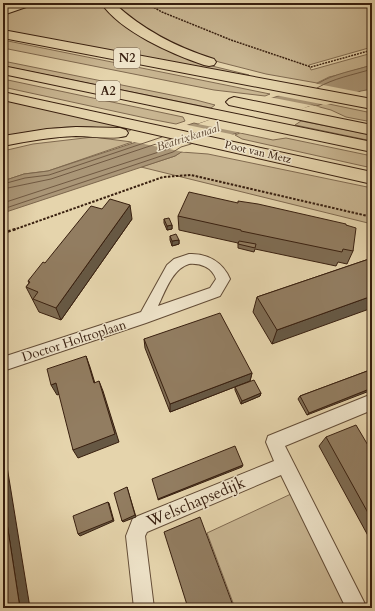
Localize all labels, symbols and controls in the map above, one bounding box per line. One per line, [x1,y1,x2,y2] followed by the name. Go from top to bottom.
[114,48,140,68] road number: N2
[96,81,120,101] road number: A2
[154,119,222,155] water label: Beatrixkanaal
[223,137,293,167] street label: Poot van Metz
[19,315,129,366] street label: Doctor Holtroplaan
[143,471,249,533] street label: Welschapsedijk

